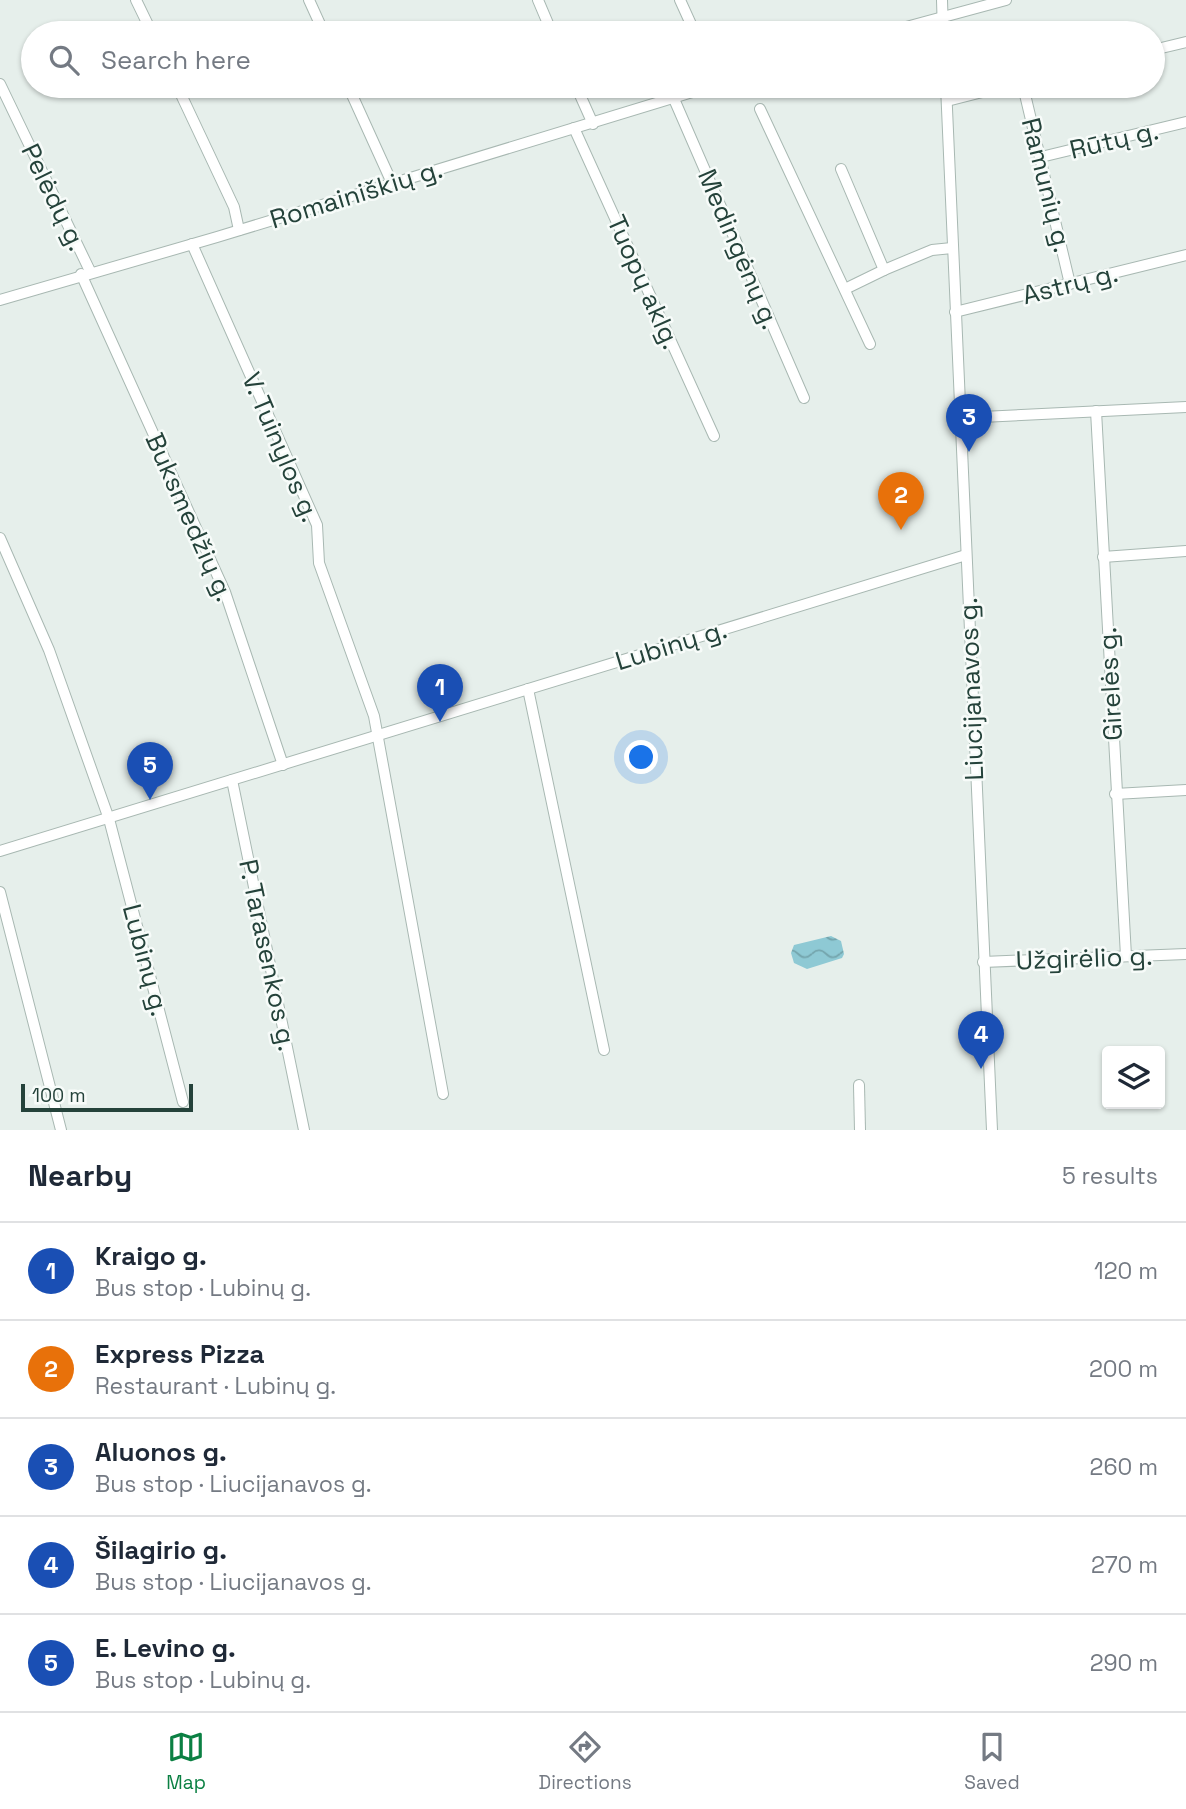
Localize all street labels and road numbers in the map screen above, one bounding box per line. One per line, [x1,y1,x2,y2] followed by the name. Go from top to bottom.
[1066,113,1162,167] street label: Rūtų g.
[1014,114,1080,256] street label: Ramunių g.
[14,138,94,256] street label: Pelėdų g.
[266,152,446,236] street label: Romainiškių g.
[690,164,788,334] street label: Medingėnų g.
[599,210,689,354] street label: Tuopų aklg.
[1019,256,1121,312] street label: Astrų g.
[234,367,328,527] street label: V. Tuinylos g.
[138,428,242,606] street label: Buksmedžių g.
[951,597,991,781] street label: Liucijanavos g.
[611,612,731,678] street label: Lubinų g.
[1090,626,1130,742] street label: Girelės g.
[231,856,305,1054] street label: P. Tarasenkos g.
[115,900,177,1020] street label: Lubinų g.
[1015,939,1153,977] street label: Užgirėlio g.

